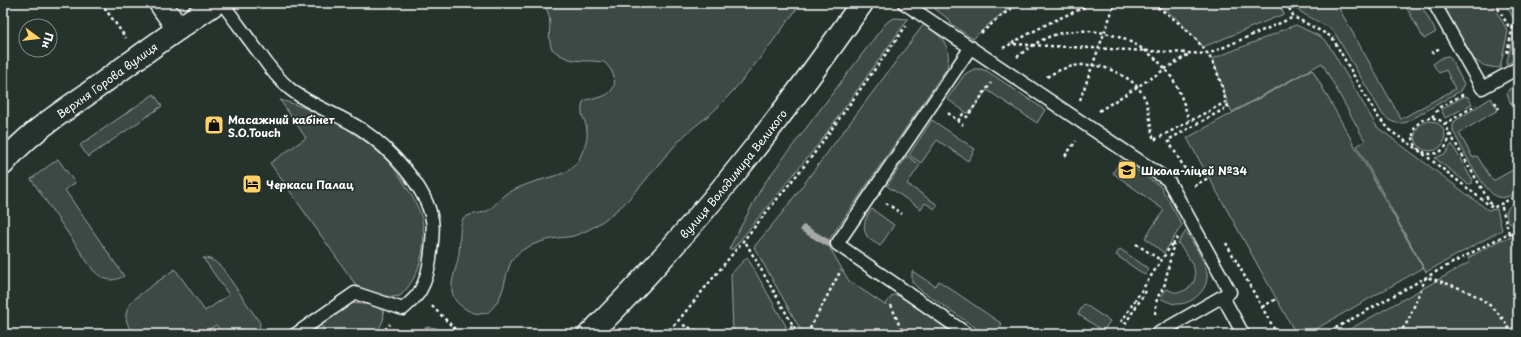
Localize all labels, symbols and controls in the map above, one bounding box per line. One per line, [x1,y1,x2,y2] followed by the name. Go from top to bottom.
[18,18,58,58] north arrow
[38,31,58,51] text: Пн
[53,38,161,122] street label: Верхня Горова вулиця
[675,105,791,242] street label: вулиця Володимира Великого
[228,111,335,141] place label: Масажний кабінет S.O.Touch
[203,114,225,136] shop icon: Масажний кабінет S.O.Touch
[1116,159,1138,181] school or university icon: Школа-ліцей №34
[1141,162,1248,179] place label: Школа-ліцей №34
[241,173,263,195] hotel icon: Черкаси Палац
[266,176,354,193] place label: Черкаси Палац

